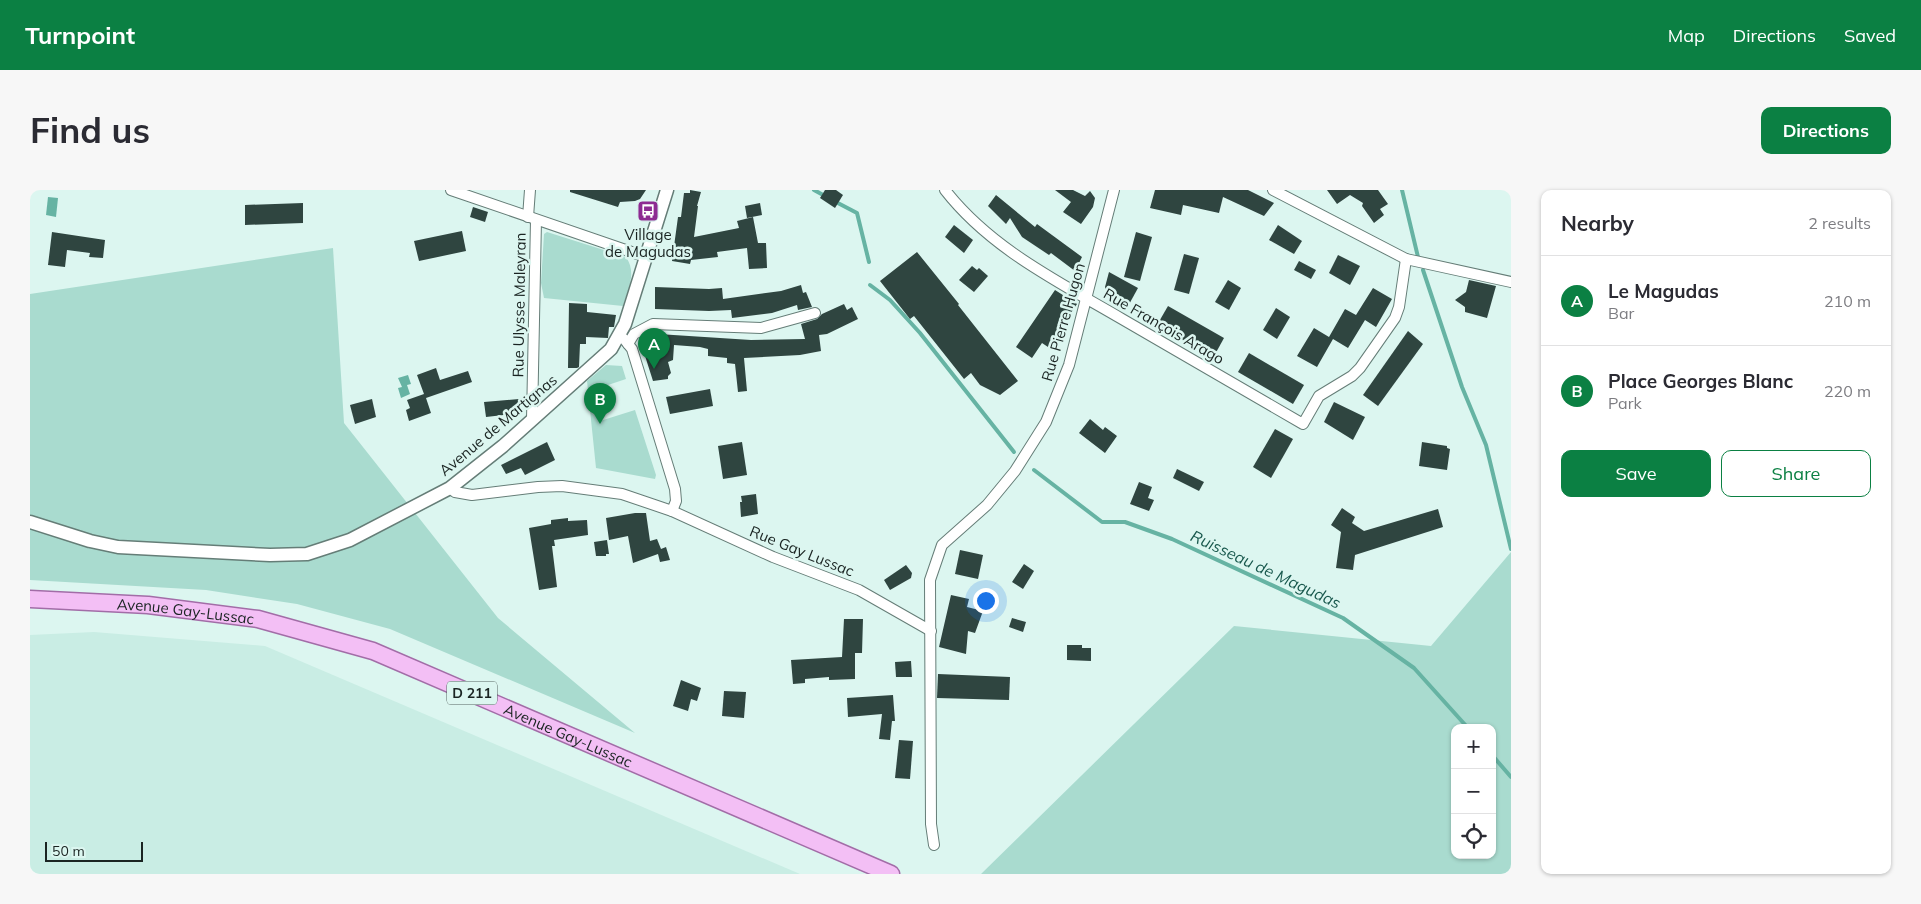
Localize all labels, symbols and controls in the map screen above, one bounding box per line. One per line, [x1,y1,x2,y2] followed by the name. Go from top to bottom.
[25,20,135,50] text: Turnpoint
[1668,24,1705,47] text: Map
[1733,24,1816,47] text: Directions
[1844,24,1896,47] text: Saved
[1761,107,1891,154] button: Directions
[30,108,150,152] text: Find us
[636,199,660,223] bus stop icon: Village de Magudas
[1561,210,1634,236] text: Nearby
[1808,213,1871,233] text: 2 results
[605,225,691,261] place label: Village de Magudas
[508,232,530,378] street label: Rue Ulysse Maleyran
[1037,261,1089,383] street label: Rue Pierre Hugon
[1608,279,1719,303] text: Le Magudas
[1100,284,1228,368] street label: Rue François Arago
[1571,291,1583,311] text: A
[1824,291,1871,311] text: 210 m
[1608,303,1634,323] text: Bar
[638,328,670,369] pin: A
[1608,369,1793,393] text: Place Georges Blanc
[435,370,561,480] street label: Avenue de Martignas
[1571,381,1583,401] text: B
[1824,381,1871,401] text: 220 m
[584,383,616,424] pin: B
[1608,393,1642,413] text: Park
[1561,450,1711,497] button: Save
[1721,450,1871,497] button: Share
[747,521,857,581] street label: Rue Gay Lussac
[1188,525,1344,613] water label: Ruisseau de Magudas
[973,588,999,614] your location
[116,594,255,628] street label: Avenue Gay-Lussac
[447,682,497,704] road number: D 211
[501,699,636,771] street label: Avenue Gay-Lussac
[1451,724,1496,859] map controls
[1451,724,1496,769] button: +
[1451,769,1496,814] button: −
[1451,814,1496,859] button: locate
[45,839,142,862] scale bar
[52,842,85,860] text: 50 m

